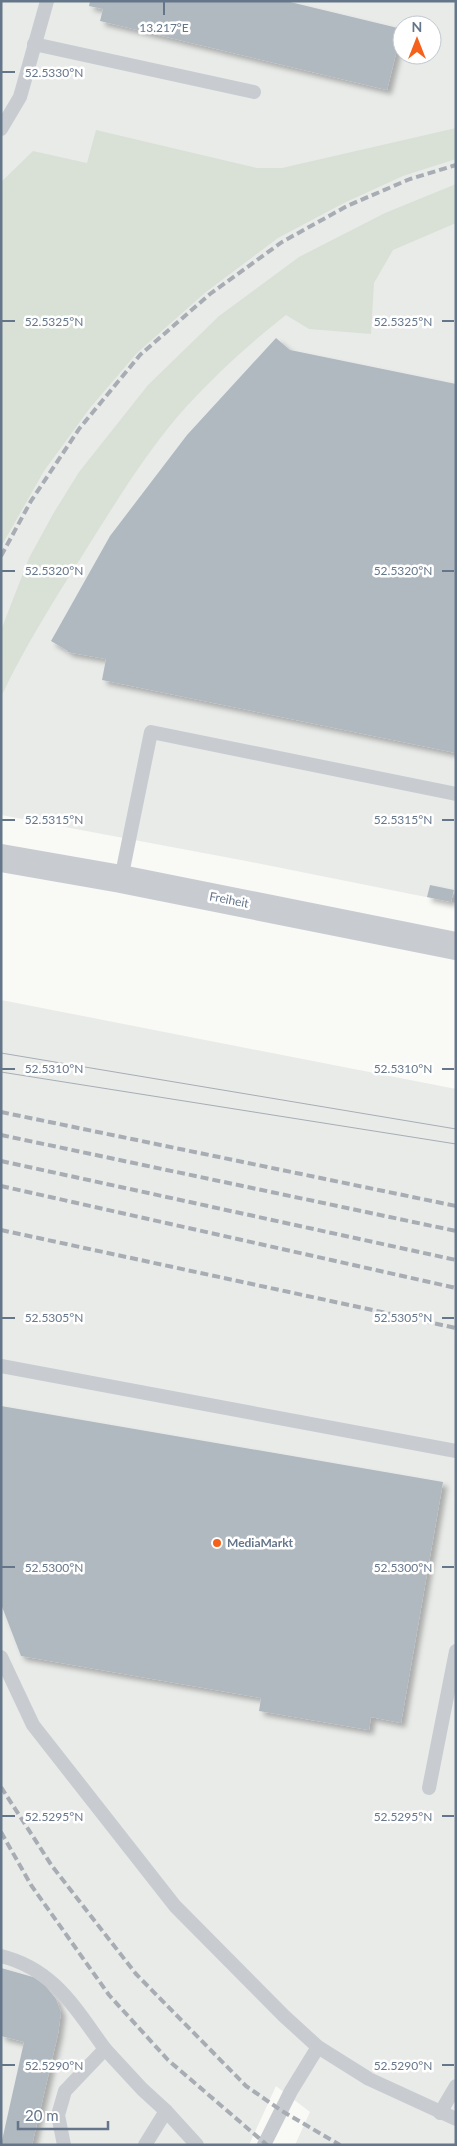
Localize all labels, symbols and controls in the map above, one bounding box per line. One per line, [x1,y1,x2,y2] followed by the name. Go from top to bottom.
[392,15,442,65] north arrow
[412,18,422,35] text: N
[139,20,189,35] text: 13.217°E
[25,65,83,80] text: 52.5330°N
[25,314,83,329] text: 52.5325°N
[374,314,432,329] text: 52.5325°N
[25,563,83,578] text: 52.5320°N
[374,563,432,578] text: 52.5320°N
[25,812,83,827] text: 52.5315°N
[374,812,432,827] text: 52.5315°N
[208,888,251,911] street label: Freiheit
[25,1061,83,1076] text: 52.5310°N
[374,1061,432,1076] text: 52.5310°N
[25,1310,83,1325] text: 52.5305°N
[374,1310,432,1325] text: 52.5305°N
[227,1535,294,1550] place label: MediaMarkt
[211,1537,223,1549] marker: MediaMarkt
[25,1560,83,1575] text: 52.5300°N
[374,1560,432,1575] text: 52.5300°N
[25,1809,83,1824] text: 52.5295°N
[374,1809,432,1824] text: 52.5295°N
[25,2058,83,2073] text: 52.5290°N
[374,2058,432,2073] text: 52.5290°N
[18,2098,108,2130] scale bar
[25,2106,59,2124] text: 20 m

